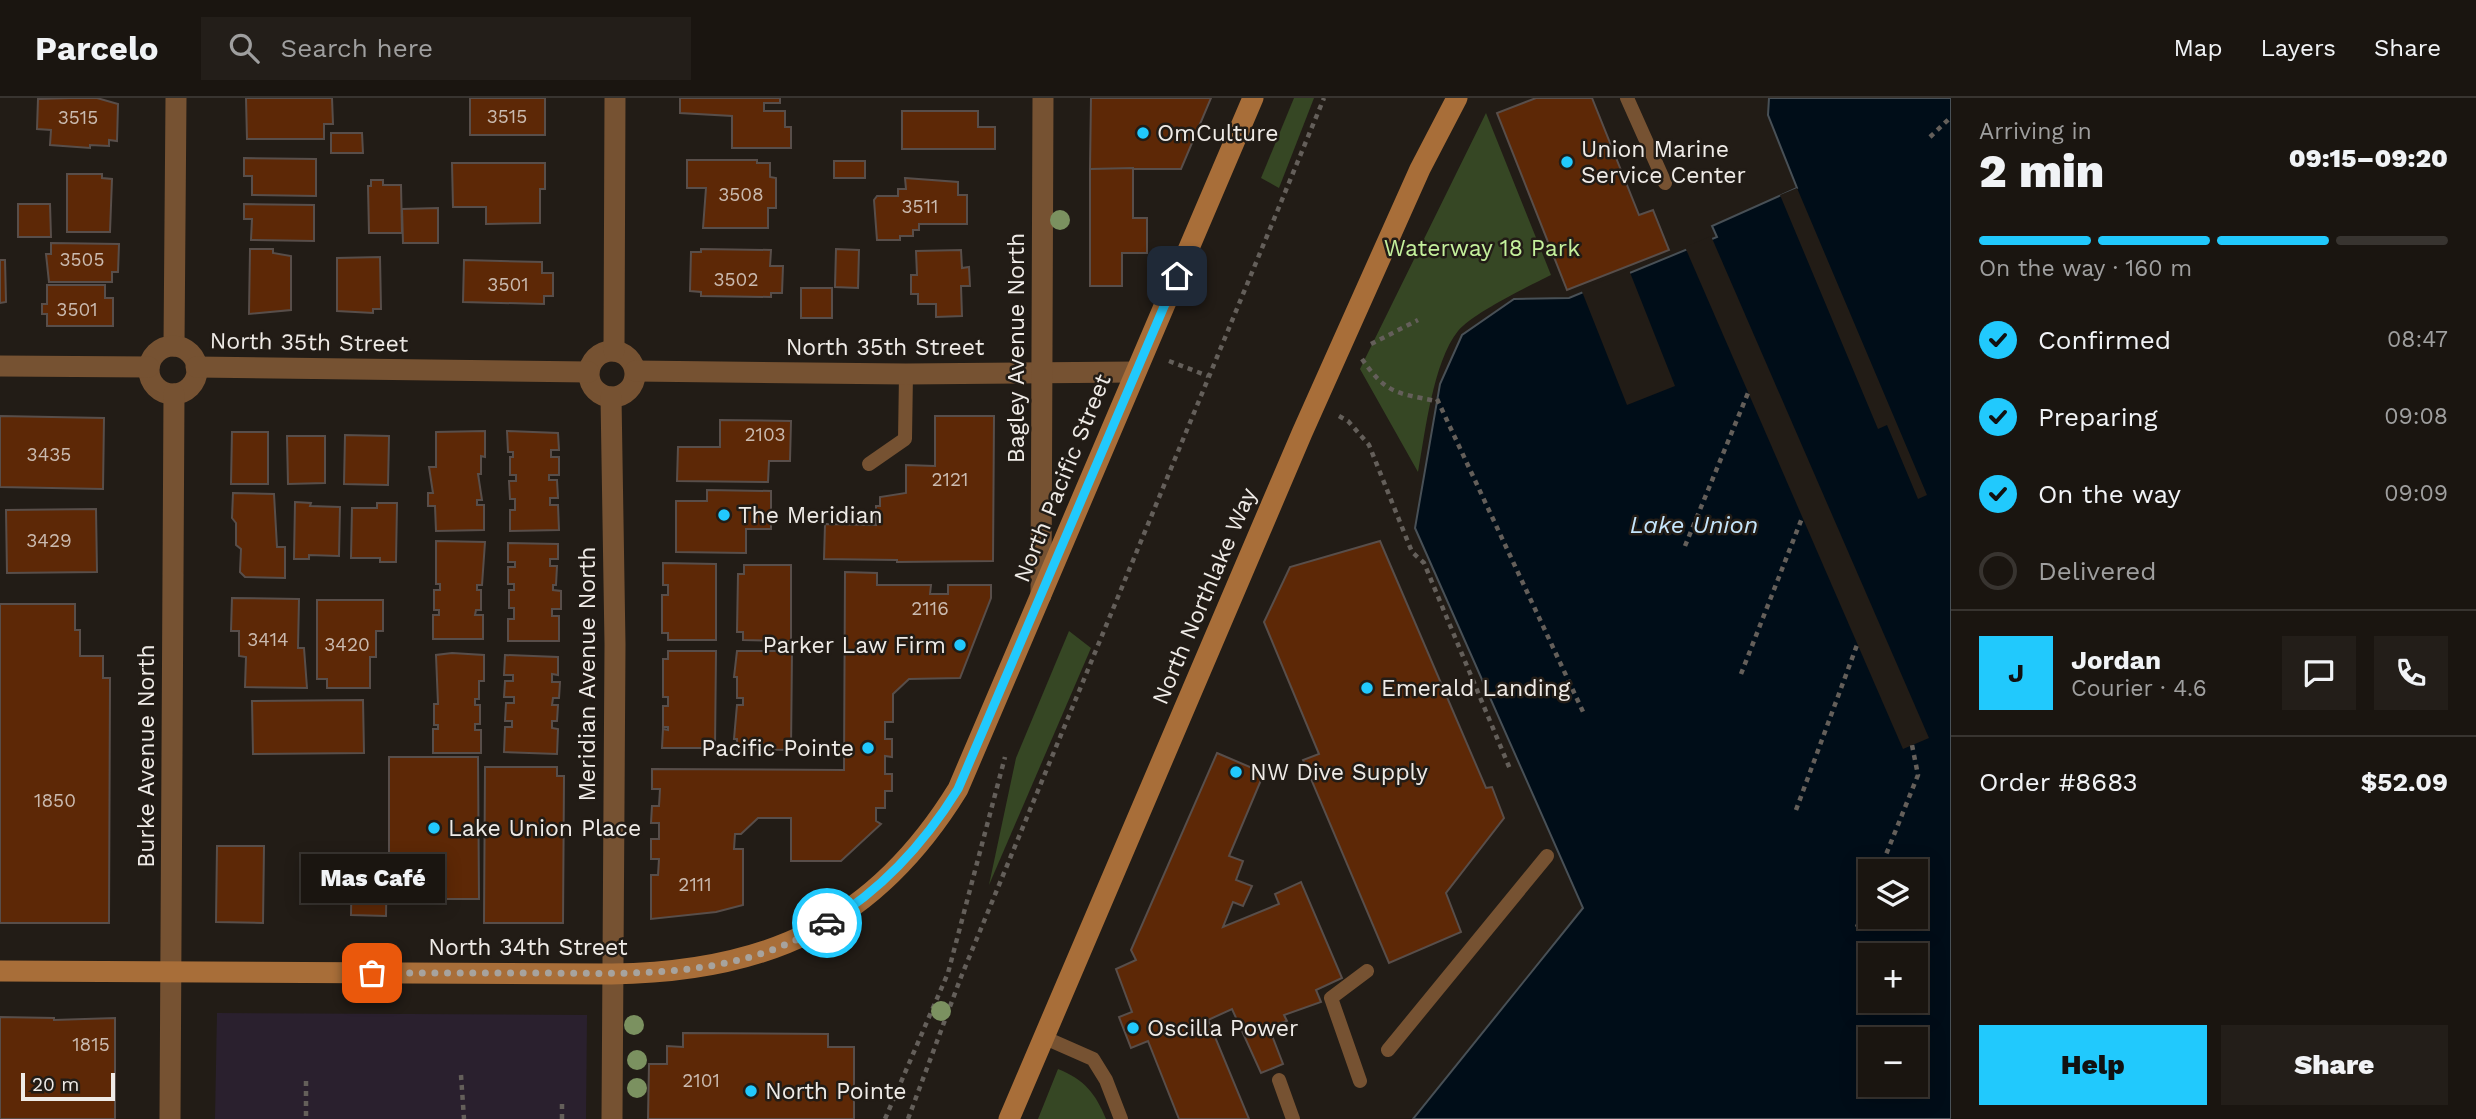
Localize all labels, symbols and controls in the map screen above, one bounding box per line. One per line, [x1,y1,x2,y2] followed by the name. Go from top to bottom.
[201,17,691,80] search box
[35,29,159,68] text: Parcelo
[225,29,263,67] icon: search
[281,33,433,63] text: Search here
[2174,34,2222,62] text: Map
[2260,34,2336,62] text: Layers
[2374,34,2441,62] text: Share
[487,105,527,128] house number: 3515
[58,106,98,129] house number: 3515
[1979,118,2092,145] text: Arriving in
[1157,120,1279,147] place label: OmCulture
[1135,125,1151,141] marker: OmCulture
[1581,136,1746,189] place label: Union Marine Service Center
[2289,143,2448,173] text: 09:15–09:20
[1979,144,2104,198] text: 2 min
[1559,154,1575,170] marker: Union Marine Service Center
[718,183,764,206] house number: 3508
[902,195,938,218] house number: 3511
[1003,233,1030,463] street label: Bagley Avenue North
[1384,235,1580,262] park label: Waterway 18 Park
[1147,246,1207,306] pin
[59,248,105,271] house number: 3505
[1979,255,2192,282] text: On the way · 160 m
[1158,257,1196,295] icon: home
[713,268,759,291] house number: 3502
[487,273,529,296] house number: 3501
[56,298,98,321] house number: 3501
[1979,321,2017,359] icon: check
[2038,325,2171,355] text: Confirmed
[2387,326,2448,353] text: 08:47
[209,327,409,358] street label: North 35th Street
[786,334,985,361] street label: North 35th Street
[1008,370,1117,586] street label: North Pacific Street
[1979,398,2017,436] icon: check
[2038,402,2158,432] text: Preparing
[2384,403,2448,430] text: 09:08
[744,423,786,446] house number: 2103
[27,443,71,466] house number: 3435
[932,468,968,491] house number: 2121
[1979,475,2017,513] icon: check
[2038,479,2181,509] text: On the way
[2384,480,2448,507] text: 09:09
[1147,484,1262,709] street label: North Northlake Way
[738,502,883,529] place label: The Meridian
[716,507,732,523] marker: The Meridian
[1630,511,1758,539] water label: Lake Union
[26,529,72,552] house number: 3429
[574,546,601,802] street label: Meridian Avenue North
[2038,556,2157,586] text: Delivered
[911,597,949,620] house number: 2116
[247,628,289,651] house number: 3414
[762,632,946,659] place label: Parker Law Firm
[324,633,370,656] house number: 3420
[2282,636,2356,710] button: chat
[2374,636,2448,710] button: phone
[952,637,968,653] marker: Parker Law Firm
[133,644,160,868] street label: Burke Avenue North
[2071,645,2161,675] text: Jordan
[2008,658,2024,688] text: J
[1381,675,1571,702] place label: Emerald Landing
[2071,675,2207,702] text: Courier · 4.6
[1359,680,1375,696] marker: Emerald Landing
[701,735,854,762] place label: Pacific Pointe
[860,740,876,756] marker: Pacific Pointe
[1250,759,1428,786] place label: NW Dive Supply
[1228,764,1244,780] marker: NW Dive Supply
[1979,767,2138,797] text: Order #8683
[2361,767,2448,797] text: $52.09
[34,789,76,812] house number: 1850
[448,815,641,842] place label: Lake Union Place
[426,820,442,836] marker: Lake Union Place
[300,854,444,903] callout: Mas Café
[1858,859,1928,1097] map controls
[1858,859,1928,929] button: layers
[320,865,426,892] text: Mas Café
[678,873,712,896] house number: 2111
[792,888,862,958] courier
[808,904,846,942] icon: car
[428,934,628,961] street label: North 34th Street
[342,943,402,1003] pin
[1858,943,1928,1013] button: +
[353,954,391,992] icon: bag
[1147,1015,1299,1042] place label: Oscilla Power
[1125,1020,1141,1036] marker: Oscilla Power
[1979,1025,2207,1105] button: Help
[2221,1025,2448,1105] button: Share
[1858,1027,1928,1097] button: −
[72,1033,110,1056] house number: 1815
[682,1069,720,1092] house number: 2101
[21,1070,116,1102] scale bar
[32,1073,79,1096] text: 20 m
[765,1078,907,1105] place label: North Pointe
[743,1083,759,1099] marker: North Pointe

